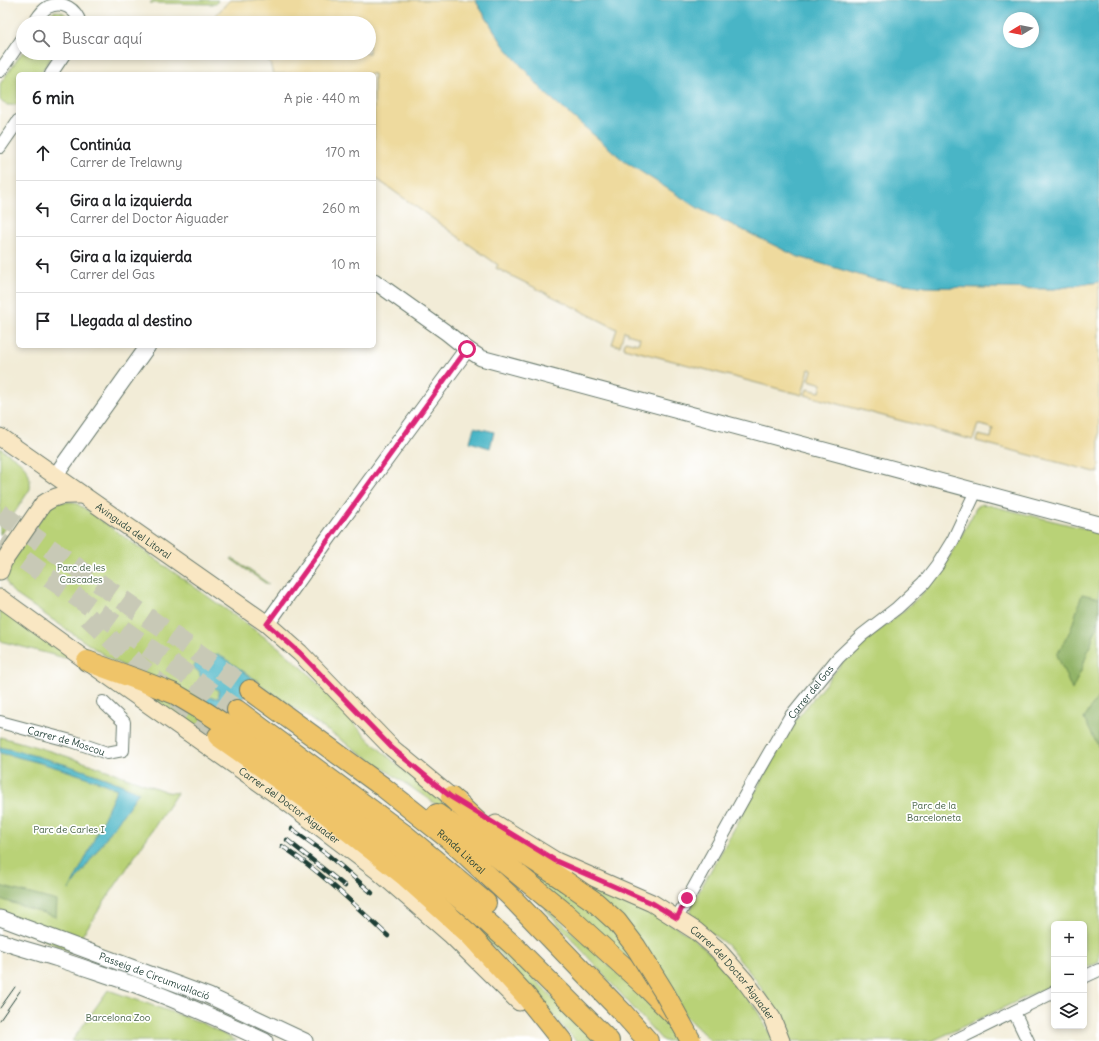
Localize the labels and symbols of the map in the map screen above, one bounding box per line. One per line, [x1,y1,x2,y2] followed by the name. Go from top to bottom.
[1003,12,1039,48] north arrow
[458,340,476,358] route start
[93,500,173,562] street label: Avinguda del Litoral
[57,561,106,586] park label: Parc de les Cascades
[785,662,837,722] street label: Carrer del Gas
[26,724,107,759] street label: Carrer de Moscou
[236,764,342,847] street label: Carrer del Doctor Aiguader
[907,799,962,824] park label: Parc de la Barceloneta
[33,823,105,836] park label: Parc de Carles I
[434,827,488,877] street label: Ronda Litoral
[678,889,696,907] route end
[688,923,777,1023] street label: Carrer del Doctor Aiguader
[97,950,212,1003] street label: Passeig de Circumval·lació
[86,1011,151,1024] park label: Barcelona Zoo

